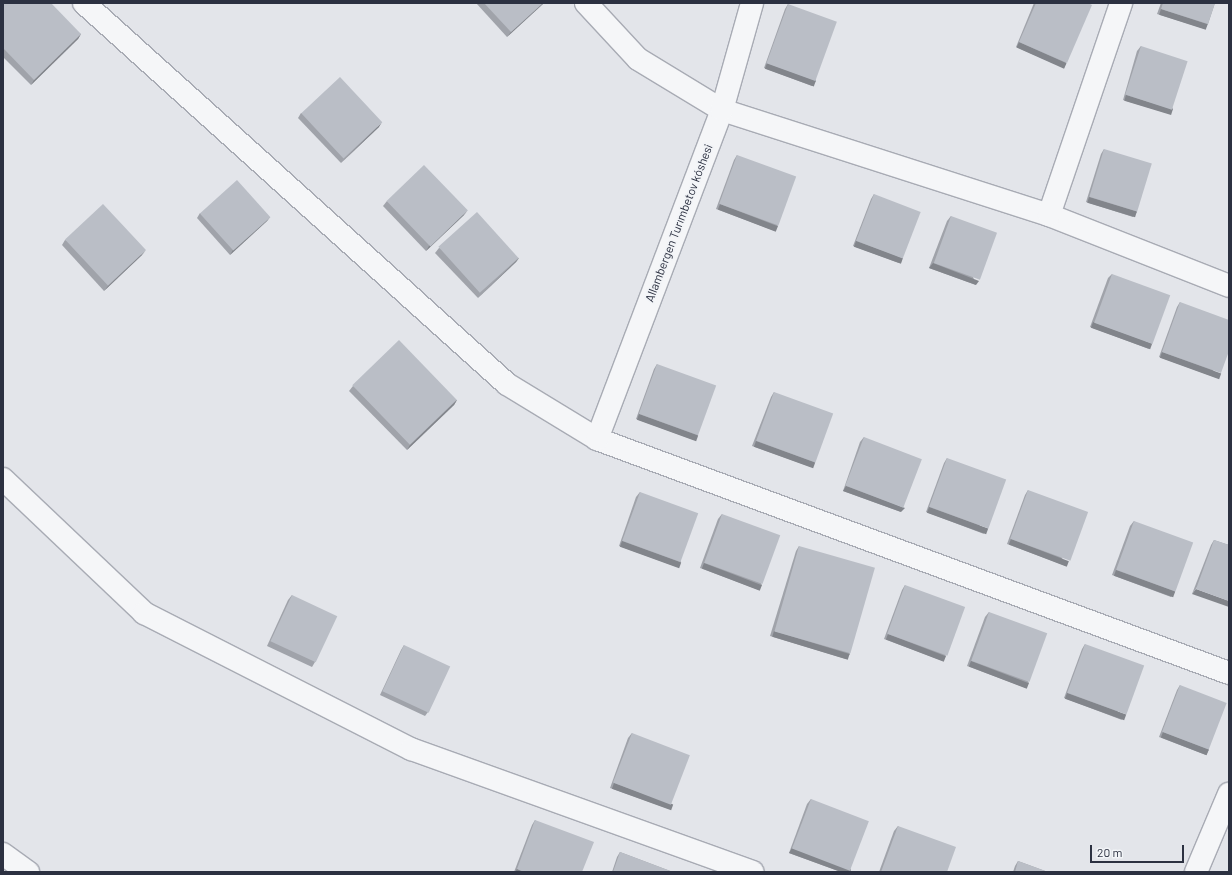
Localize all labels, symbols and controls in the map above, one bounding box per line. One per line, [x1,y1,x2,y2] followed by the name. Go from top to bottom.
[642,142,716,304] street label: Allambergen Turımbetov kóshesi
[1092,837,1186,863] scale bar
[1097,845,1123,859] text: 20 m

